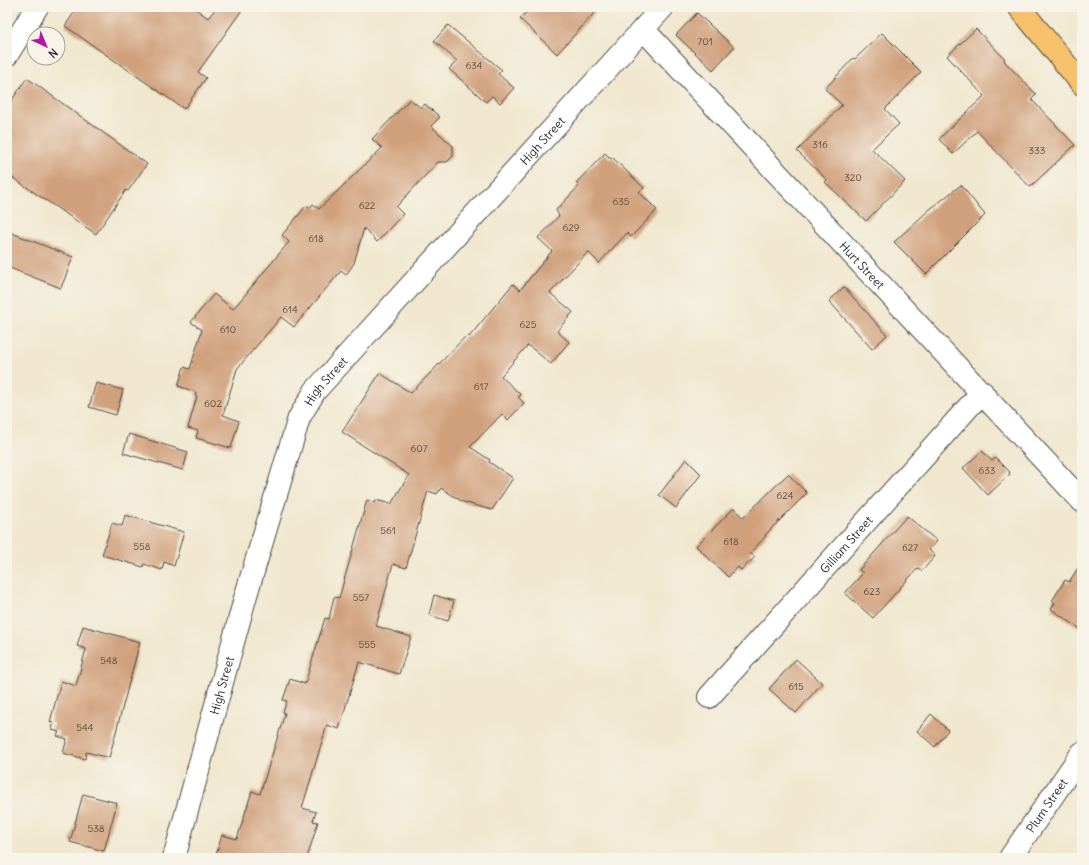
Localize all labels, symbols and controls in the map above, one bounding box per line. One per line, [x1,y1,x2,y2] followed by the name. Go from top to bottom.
[26,26,66,66] north arrow
[697,35,713,48] house number: 701
[45,46,61,61] text: N
[465,59,483,72] house number: 634
[516,113,568,168] street label: High Street
[812,138,828,151] house number: 316
[1028,144,1046,157] house number: 333
[844,171,862,184] house number: 320
[612,195,630,208] house number: 635
[359,199,376,212] house number: 622
[563,221,580,234] house number: 629
[308,232,324,245] house number: 618
[837,238,888,292] street label: Hurt Street
[282,303,298,316] house number: 614
[520,318,537,331] house number: 625
[220,323,236,336] house number: 610
[301,353,350,408] street label: High Street
[474,380,488,393] house number: 617
[204,397,222,410] house number: 602
[410,442,428,455] house number: 607
[978,464,996,477] house number: 633
[777,489,794,502] house number: 624
[816,513,875,576] street label: Gilliam Street
[380,524,396,537] house number: 561
[723,535,739,548] house number: 618
[133,540,151,553] house number: 558
[902,541,918,554] house number: 627
[864,585,881,598] house number: 623
[353,591,369,604] house number: 557
[358,638,376,651] house number: 555
[100,654,118,667] house number: 548
[206,654,236,716] street label: High Street
[788,680,804,693] house number: 615
[76,721,94,734] house number: 544
[1022,775,1070,835] street label: Plum Street
[87,822,105,835] house number: 538

